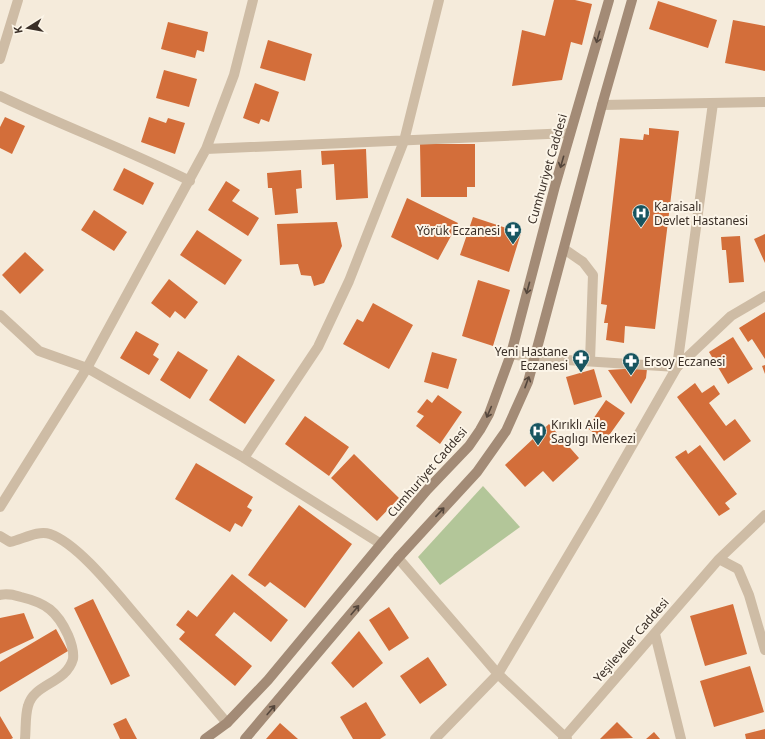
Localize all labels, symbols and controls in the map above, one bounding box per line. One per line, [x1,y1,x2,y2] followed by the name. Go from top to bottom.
[8,8,48,48] north arrow
[10,24,26,35] text: K
[594,31,601,44] one-way arrow
[523,112,571,226] street label: Cumhuriyet Caddesi
[558,156,565,169] one-way arrow
[654,198,748,229] place label: Karaisalı Devlet Hastanesi
[631,203,651,228] hospital icon: Karaisalı Devlet Hastanesi
[503,220,523,245] pharmacy icon: Yörük Eczanesi
[417,222,500,239] place label: Yörük Eczanesi
[524,281,531,294] one-way arrow
[495,343,568,374] place label: Yeni Hastane Eczanesi
[571,348,591,373] pharmacy icon: Yeni Hastane Eczanesi
[621,351,641,376] pharmacy icon: Ersoy Eczanesi
[644,353,725,370] place label: Ersoy Eczanesi
[524,377,532,389] one-way arrow
[485,405,492,417] one-way arrow
[551,416,636,447] place label: Kırıklı Aile Saglıgı Merkezi
[528,421,548,446] hospital icon: Kırıklı Aile Saglıgı Merkezi
[383,423,471,521] street label: Cumhuriyet Caddesi
[435,508,444,518] one-way arrow
[590,594,672,686] street label: Yeşileveler Caddesi
[350,605,359,616] one-way arrow
[267,705,276,715] one-way arrow

